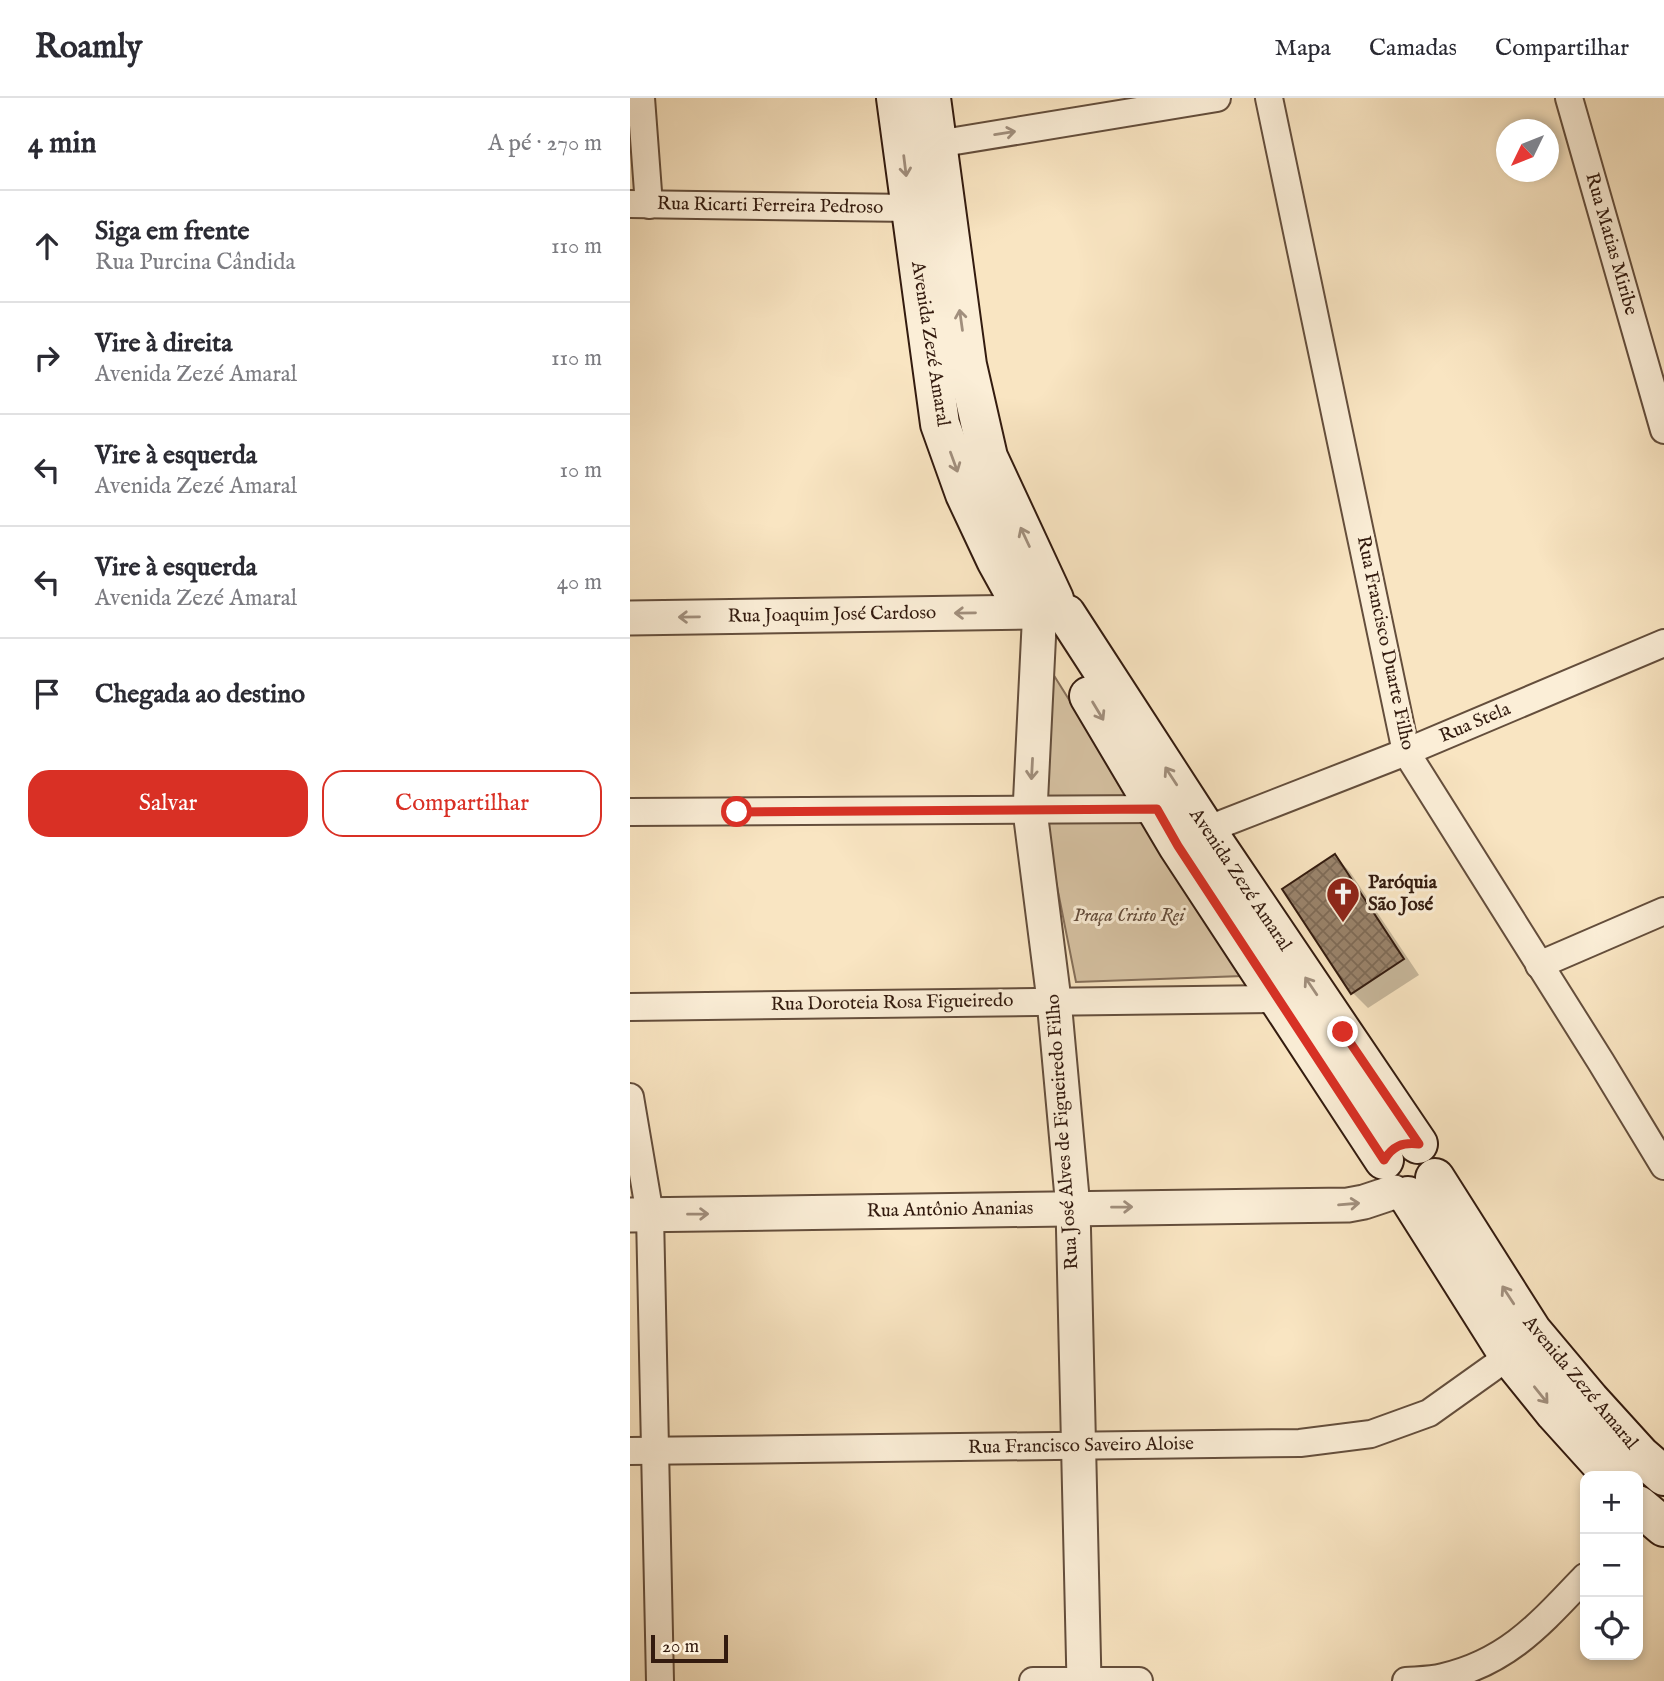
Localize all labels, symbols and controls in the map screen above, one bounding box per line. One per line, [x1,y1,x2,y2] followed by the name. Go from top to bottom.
[35,27,142,69] text: Roamly
[1275,33,1331,64] text: Mapa
[1369,33,1457,64] text: Camadas
[1495,33,1629,64] text: Compartilhar
[1496,119,1559,182] north arrow
[28,125,96,163] text: 4 min
[993,126,1016,139] one-way arrow
[488,129,602,158] text: A pé · 270 m
[899,154,912,177] one-way arrow
[1579,170,1643,318] street label: Rua Matias Miribe
[657,192,883,220] street label: Rua Ricarti Ferreira Pedroso
[95,215,250,248] text: Siga em frente
[28,227,66,265] icon: ahead
[551,232,602,261] text: 110 m
[95,248,295,277] text: Rua Purcina Cândida
[905,259,955,429] street label: Avenida Zezé Amaral
[954,309,967,332] one-way arrow
[95,327,232,360] text: Vire à direita
[28,339,66,377] icon: right
[551,344,602,373] text: 110 m
[95,360,297,389] text: Avenida Zezé Amaral
[95,439,257,472] text: Vire à esquerda
[28,451,66,489] icon: left
[948,451,961,473] one-way arrow
[559,456,602,485] text: 10 m
[95,472,297,501] text: Avenida Zezé Amaral
[1018,527,1031,548] one-way arrow
[1351,534,1419,752] street label: Rua Francisco Duarte Filho
[95,551,257,584] text: Vire à esquerda
[28,563,66,601] icon: left
[557,568,602,597] text: 40 m
[95,584,297,613] text: Avenida Zezé Amaral
[728,601,936,629] street label: Rua Joaquim José Cardoso
[954,606,977,620] one-way arrow
[677,611,700,624] one-way arrow
[28,675,66,713] icon: arrive
[95,678,305,711] text: Chegada ao destino
[1436,697,1515,749] street label: Rua Stela
[1092,700,1106,720] one-way arrow
[1026,757,1039,780] one-way arrow
[1164,767,1178,787] one-way arrow
[28,770,308,837] button: Salvar
[322,770,602,837] button: Compartilhar
[721,796,752,827] route start
[1183,803,1297,957] street label: Avenida Zezé Amaral
[1368,871,1438,917] place label: Paróquia São José
[1324,875,1362,924] church icon: Paróquia São José
[1073,904,1186,928] park label: Praça Cristo Rei
[1304,977,1318,996] one-way arrow
[770,989,1014,1017] street label: Rua Doroteia Rosa Figueiredo
[1041,993,1085,1271] street label: Rua José Alves de Figueiredo Filho
[1327,1016,1358,1047] route end
[866,1197,1034,1223] street label: Rua Antônio Ananias
[1337,1197,1360,1210] one-way arrow
[1110,1200,1133,1214] one-way arrow
[686,1207,709,1221] one-way arrow
[1501,1286,1516,1305] one-way arrow
[1517,1311,1643,1455] street label: Avenida Zezé Amaral
[1533,1386,1549,1404] one-way arrow
[968,1432,1194,1460] street label: Rua Francisco Saveiro Aloise
[1580,1471,1643,1660] map controls
[1580,1471,1643,1534] button: +
[1580,1534,1643,1597] button: −
[1580,1597,1643,1660] button: locate
[651,1632,728,1664] scale bar
[662,1635,699,1659] text: 20 m

